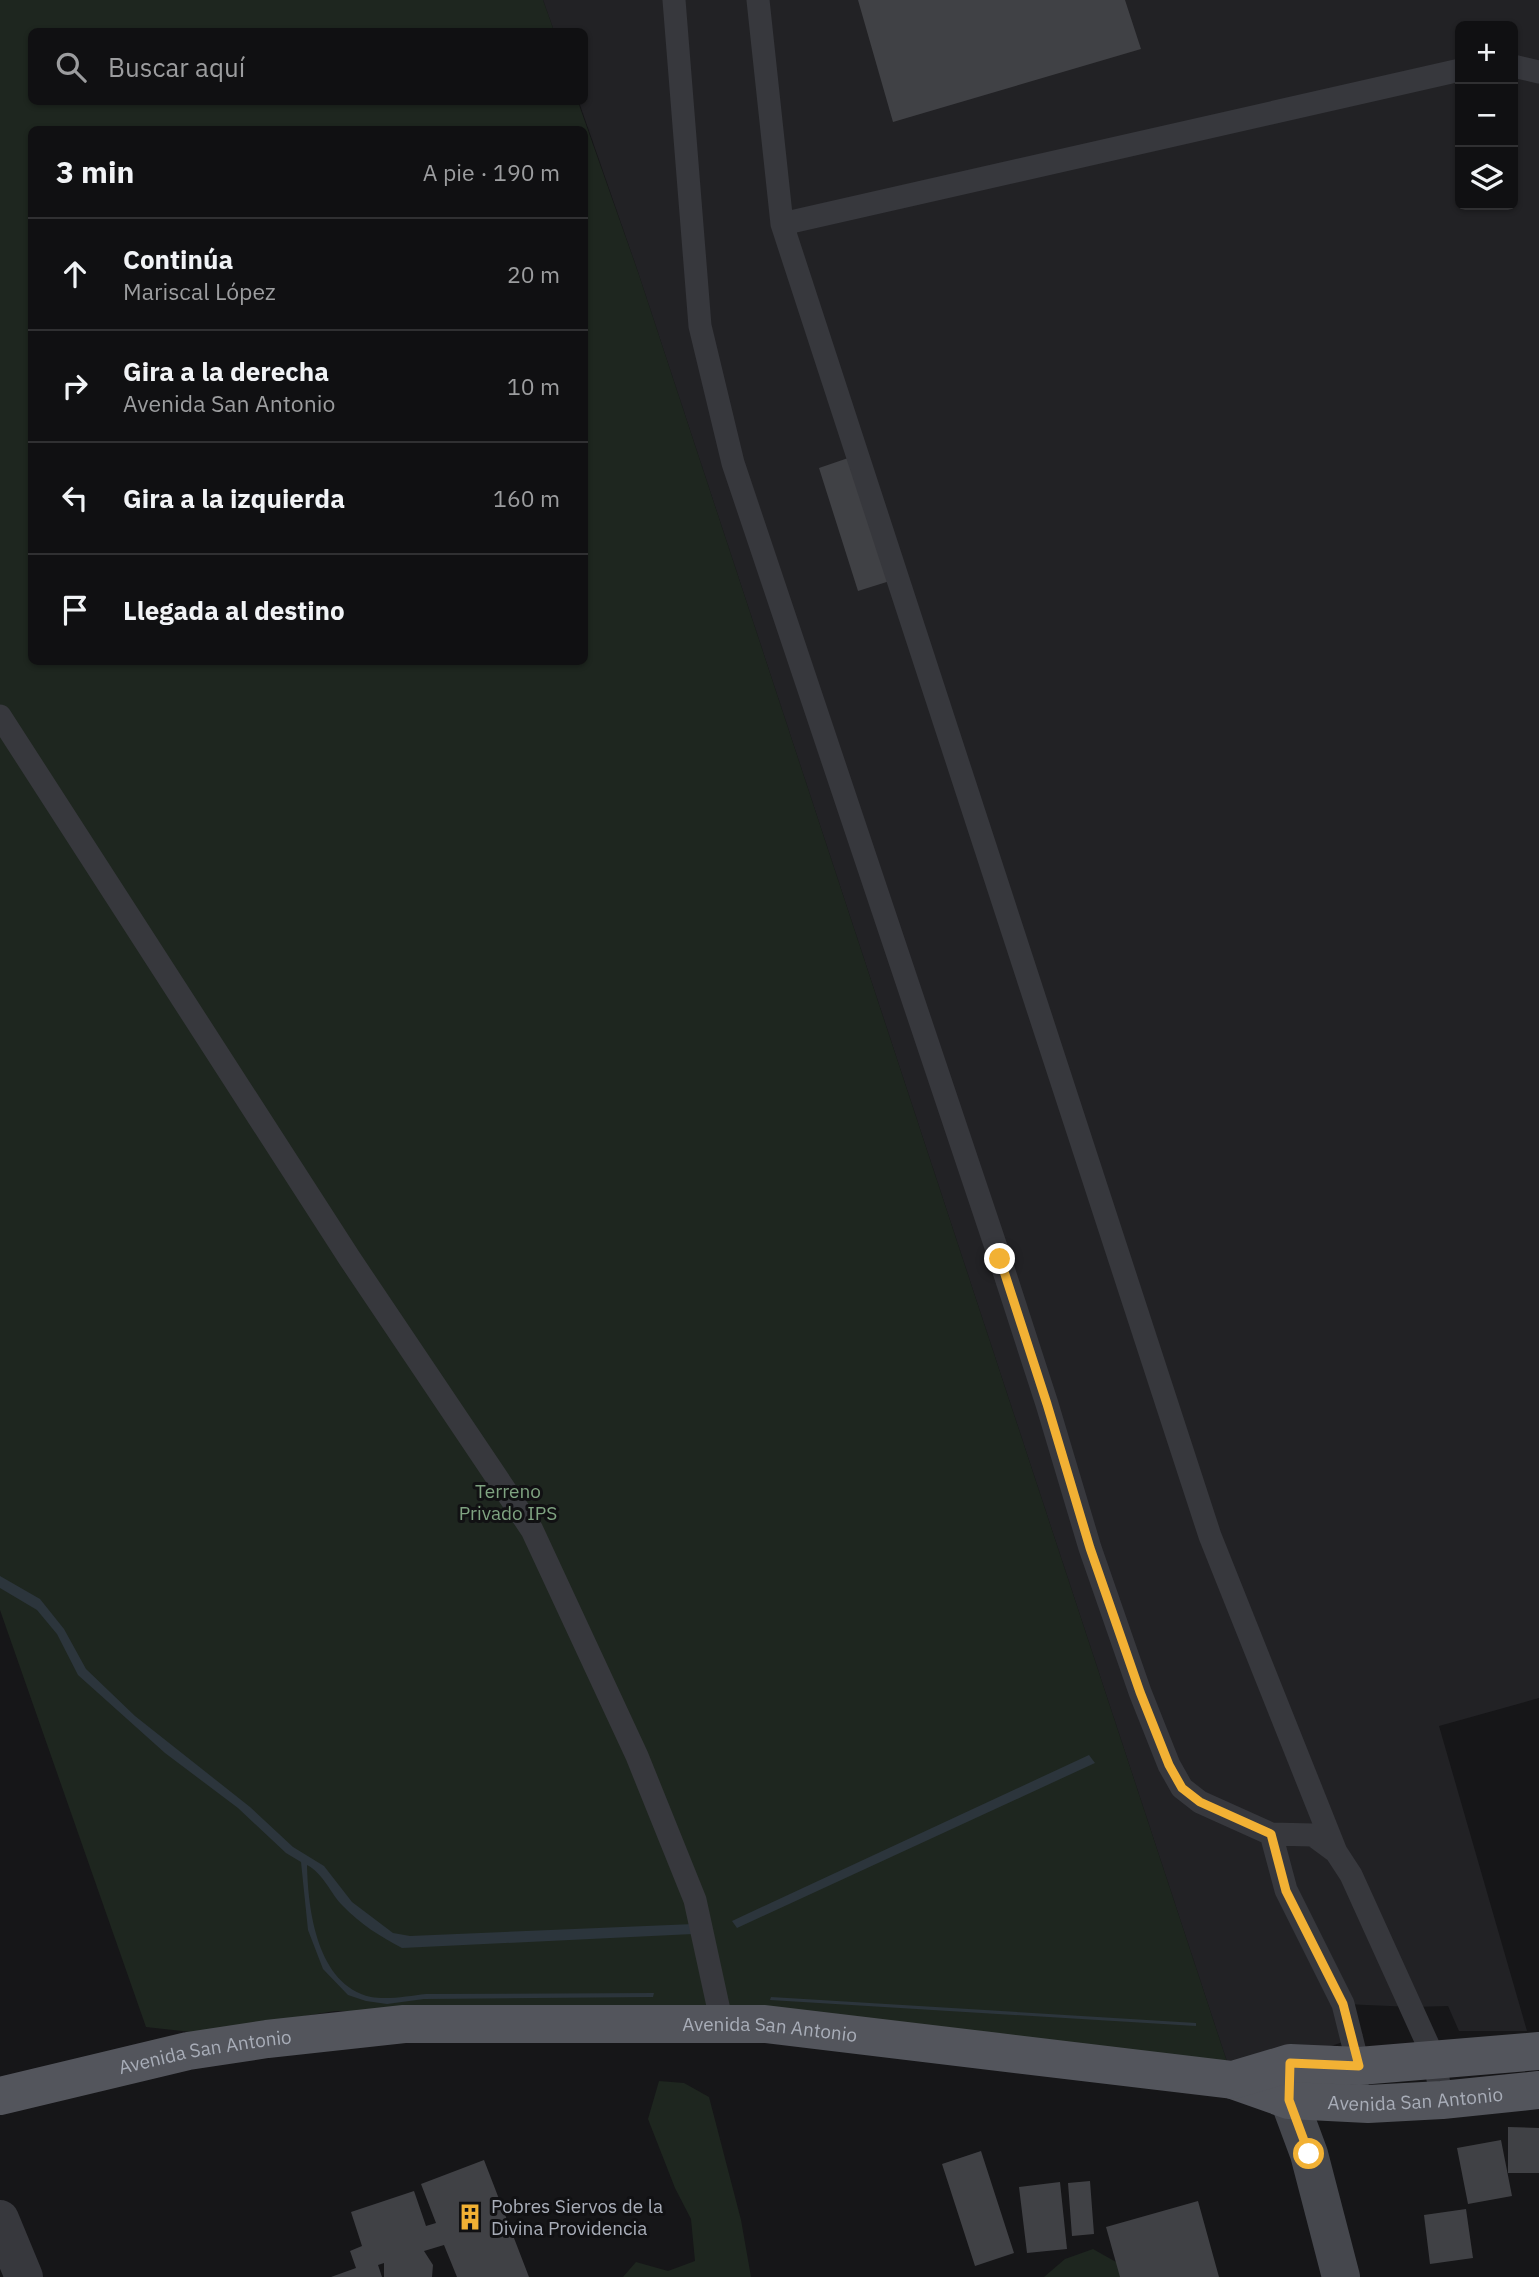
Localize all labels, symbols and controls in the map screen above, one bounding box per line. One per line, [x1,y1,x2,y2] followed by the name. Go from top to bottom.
[1455,21,1518,210] map controls
[1455,21,1518,84] button: +
[28,28,588,105] search box
[52,48,90,86] icon: search
[108,50,245,84] text: Buscar aquí
[1455,84,1518,147] button: −
[1455,147,1518,210] button: layers
[56,152,134,191] text: 3 min
[423,157,560,187] text: A pie · 190 m
[123,242,233,276] text: Continúa
[56,255,94,293] icon: ahead
[507,259,560,289] text: 20 m
[123,276,276,306] text: Mariscal López
[123,354,329,388] text: Gira a la derecha
[56,367,94,405] icon: right
[507,371,560,401] text: 10 m
[123,388,335,418] text: Avenida San Antonio
[56,479,94,517] icon: left
[123,481,345,515] text: Gira a la izquierda
[493,483,560,513] text: 160 m
[56,591,94,629] icon: arrive
[123,593,345,627] text: Llegada al destino
[984,1243,1015,1274] route end
[459,1479,557,1525] park label: Terreno Privado IPS
[682,2012,859,2047] street label: Avenida San Antonio
[116,2024,293,2079] street label: Avenida San Antonio
[1327,2082,1504,2116] street label: Avenida San Antonio
[1293,2138,1324,2169] route start
[491,2194,663,2240] place label: Pobres Siervos de la Divina Providencia
[455,2202,485,2232] building icon: Pobres Siervos de la Divina Providencia

